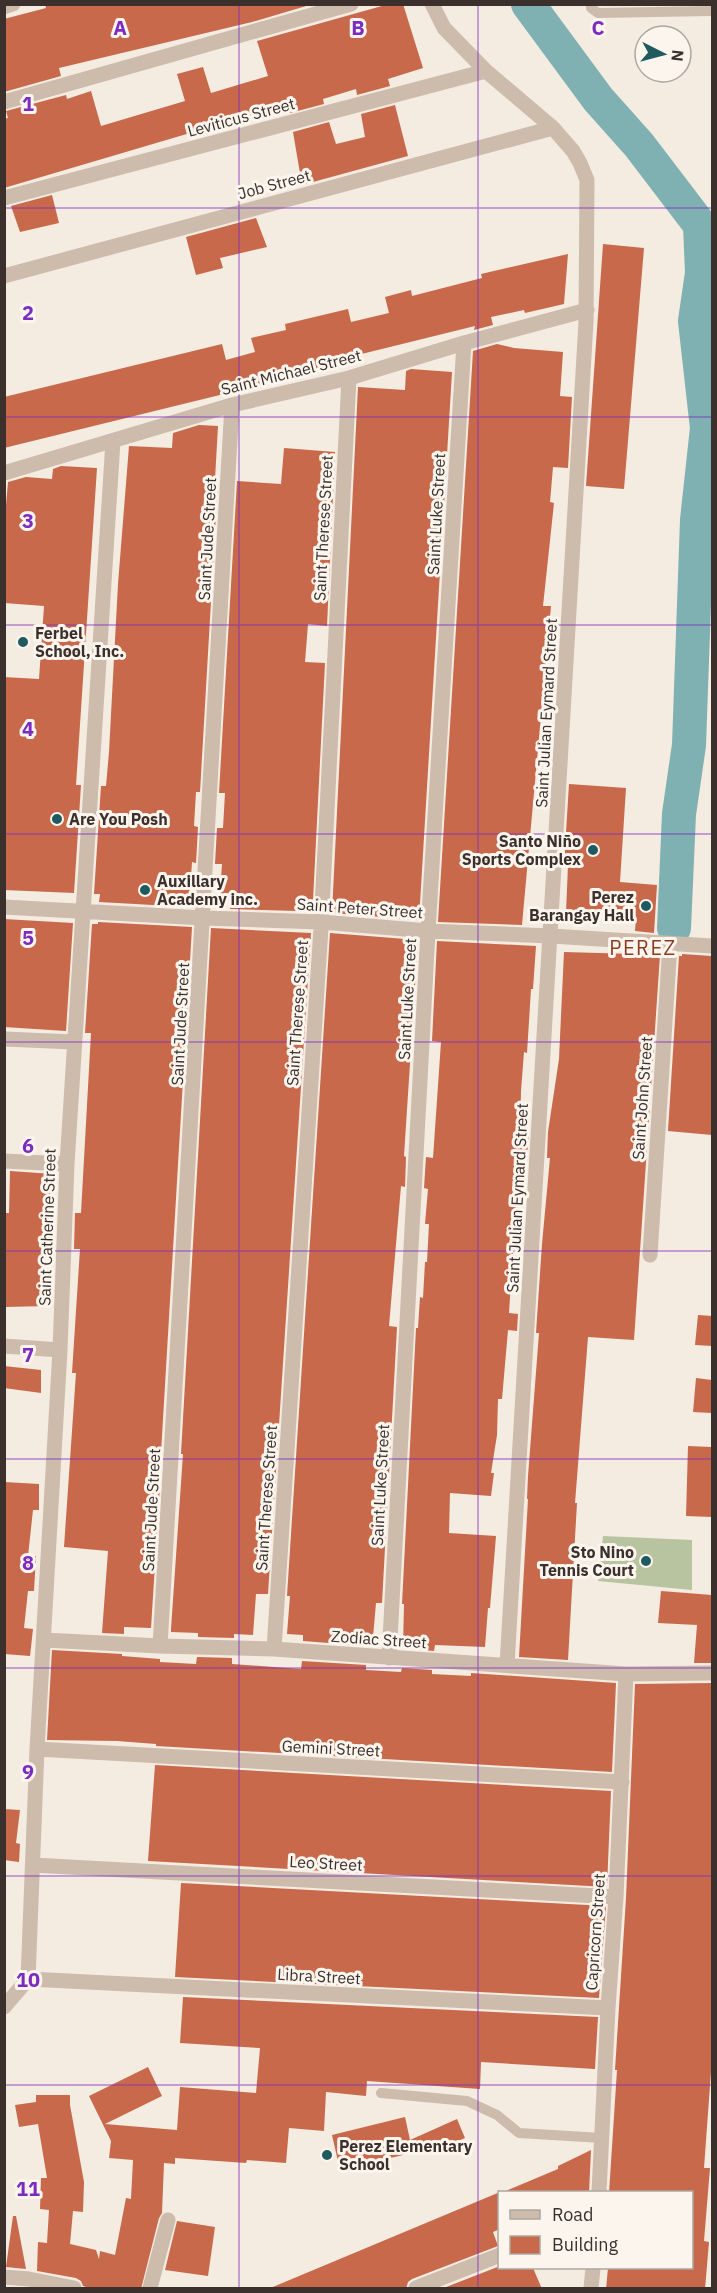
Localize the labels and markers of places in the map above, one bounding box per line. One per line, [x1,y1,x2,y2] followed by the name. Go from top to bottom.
[35,623,124,661] place label: Ferbel School, Inc.
[16,635,30,649] marker: Ferbel School, Inc.
[69,809,168,829] place label: Are You Posh
[50,812,64,826] marker: Are You Posh
[462,831,581,869] place label: Santo Niño Sports Complex
[586,843,600,857] marker: Santo Niño Sports Complex
[157,871,258,909] place label: Auxillary Academy inc.
[138,883,152,897] marker: Auxillary Academy inc.
[529,887,634,925] place label: Perez Barangay Hall
[639,899,653,913] marker: Perez Barangay Hall
[540,1542,634,1580] place label: Sto Nino Tennis Court
[639,1554,653,1568] marker: Sto Nino Tennis Court
[339,2136,473,2174] place label: Perez Elementary School
[320,2148,334,2162] marker: Perez Elementary School

